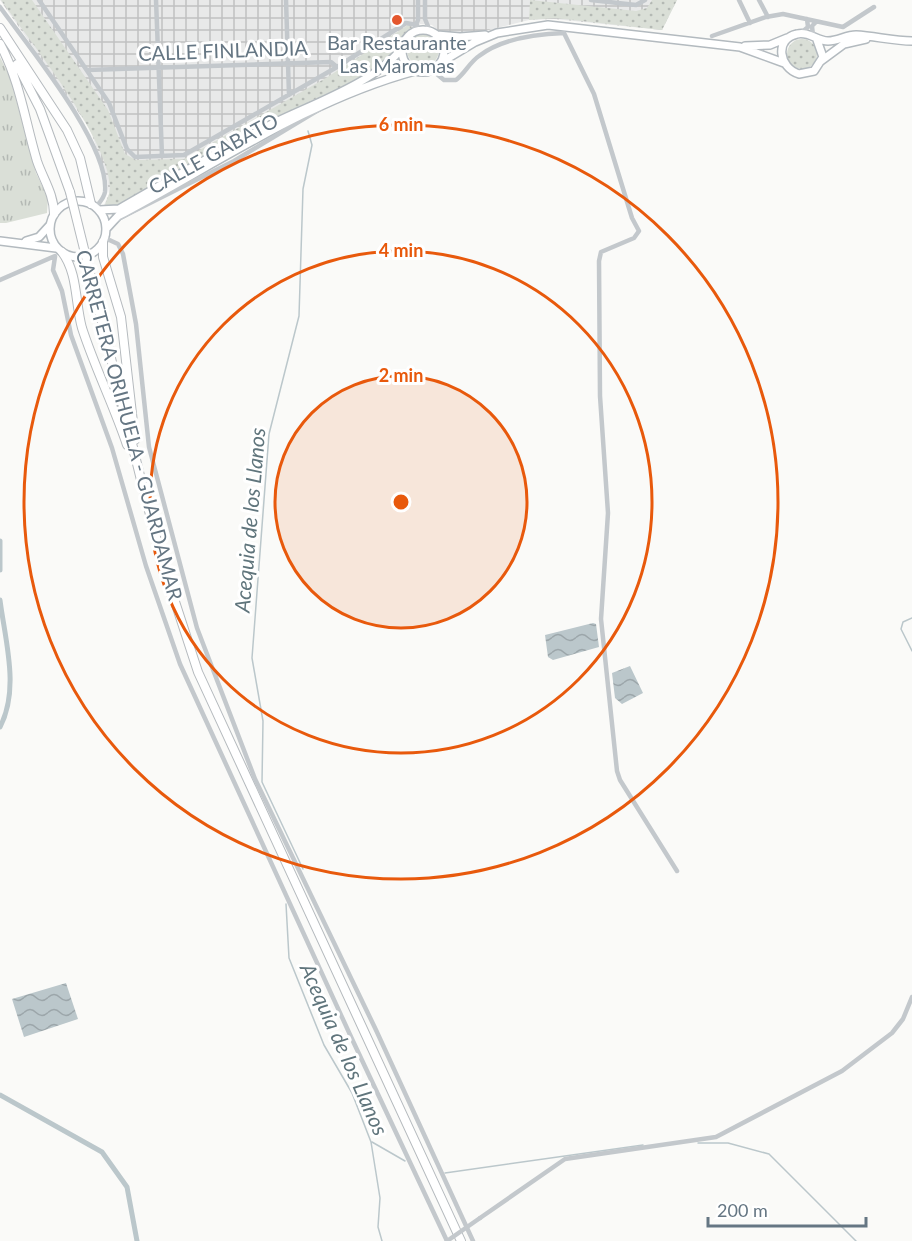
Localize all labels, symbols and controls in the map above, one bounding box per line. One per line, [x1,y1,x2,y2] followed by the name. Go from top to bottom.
[390,13,404,27] marker: Bar Restaurante Las Maromas
[327,30,467,77] place label: Bar Restaurante Las Maromas
[138,35,309,65] street label: CALLE FINLANDIA
[144,108,282,198] street label: CALLE GABATO
[379,113,423,135] text: 6 min
[379,239,423,261] text: 4 min
[72,247,189,603] street label: CARRETERA ORIHUELA - GUARDAMAR
[379,364,423,386] text: 2 min
[228,427,270,614] water label: Acequia de los Llanos
[391,492,411,512] centre of rings
[295,958,394,1139] water label: Acequia de los Llanos
[708,1190,866,1228] scale bar
[717,1199,768,1221] text: 200 m

